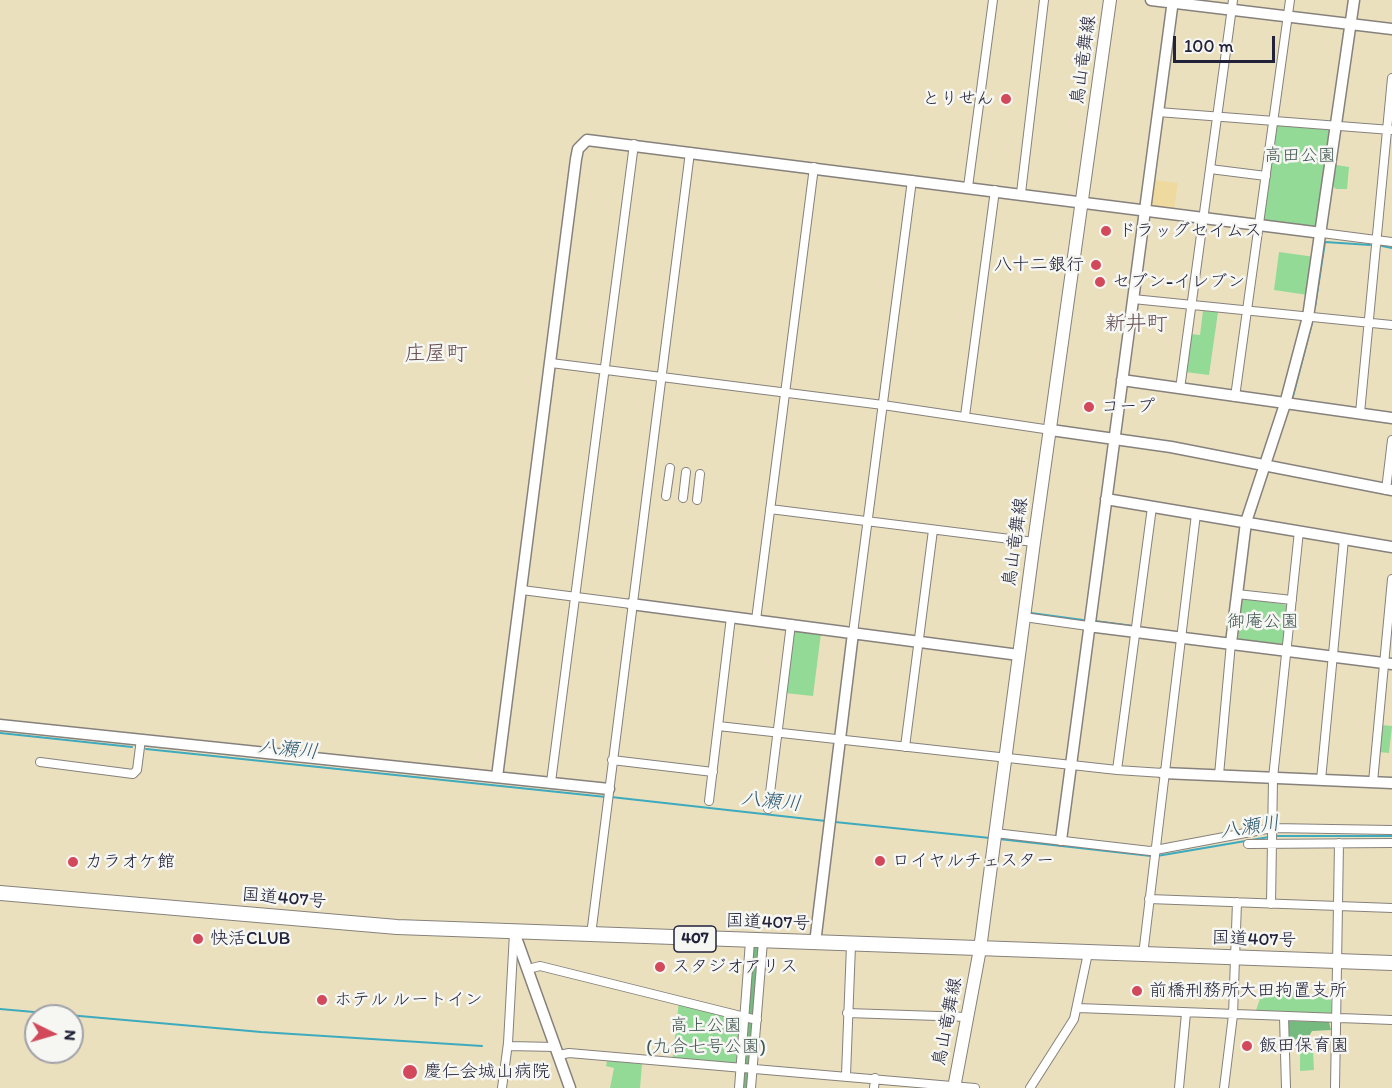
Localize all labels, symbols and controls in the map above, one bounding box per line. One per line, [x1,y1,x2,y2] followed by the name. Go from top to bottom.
[1067,14,1101,106] street label: 鳥山竜舞線
[1176,24,1278,62] scale bar
[1184,35,1234,57] text: 100 m
[922,88,994,110] place label: とりせん
[999,92,1013,106] marker: とりせん
[1264,145,1336,167] park label: 高田公園
[1118,220,1262,242] place label: ドラッグセイムス
[1099,224,1113,238] marker: ドラッグセイムス
[994,254,1084,276] place label: 八十二銀行
[1089,258,1103,272] marker: 八十二銀行
[1112,271,1245,293] place label: セブン-イレブン
[1093,275,1107,289] marker: セブン-イレブン
[1105,312,1167,338] district label: 新井町
[405,342,467,368] district label: 庄屋町
[1101,396,1155,418] place label: コープ
[1082,400,1096,414] marker: コープ
[999,496,1033,588] street label: 鳥山竜舞線
[1227,611,1299,633] park label: 御庵公園
[257,735,319,765] water label: 八瀬川
[740,787,802,817] water label: 八瀬川
[1219,812,1281,844] water label: 八瀬川
[892,850,1054,872] place label: ロイヤルチェスター
[85,851,175,873] place label: カラオケ館
[873,854,887,868] marker: ロイヤルチェスター
[66,855,80,869] marker: カラオケ館
[241,885,327,913] street label: 国道407号
[725,911,811,935] street label: 国道407号
[674,926,716,952] road number: 407
[210,928,290,950] place label: 快活CLUB
[1211,928,1297,952] street label: 国道407号
[191,932,205,946] marker: 快活CLUB
[672,956,798,978] place label: スタジオアリス
[653,960,667,974] marker: スタジオアリス
[929,976,967,1068] street label: 鳥山竜舞線
[1149,980,1347,1002] place label: 前橋刑務所大田拘置支所
[1130,984,1144,998] marker: 前橋刑務所大田拘置支所
[334,989,483,1011] place label: ホテル ルートイン
[315,993,329,1007] marker: ホテル ルートイン
[24,1004,84,1064] north arrow
[646,1015,766,1058] park label: 高上公園 (九合七号公園)
[61,1029,80,1042] text: N
[1259,1035,1349,1057] place label: 飯田保育園
[1240,1039,1254,1053] marker: 飯田保育園
[424,1061,550,1083] place label: 慶仁会城山病院
[401,1063,419,1081] marker: 慶仁会城山病院

